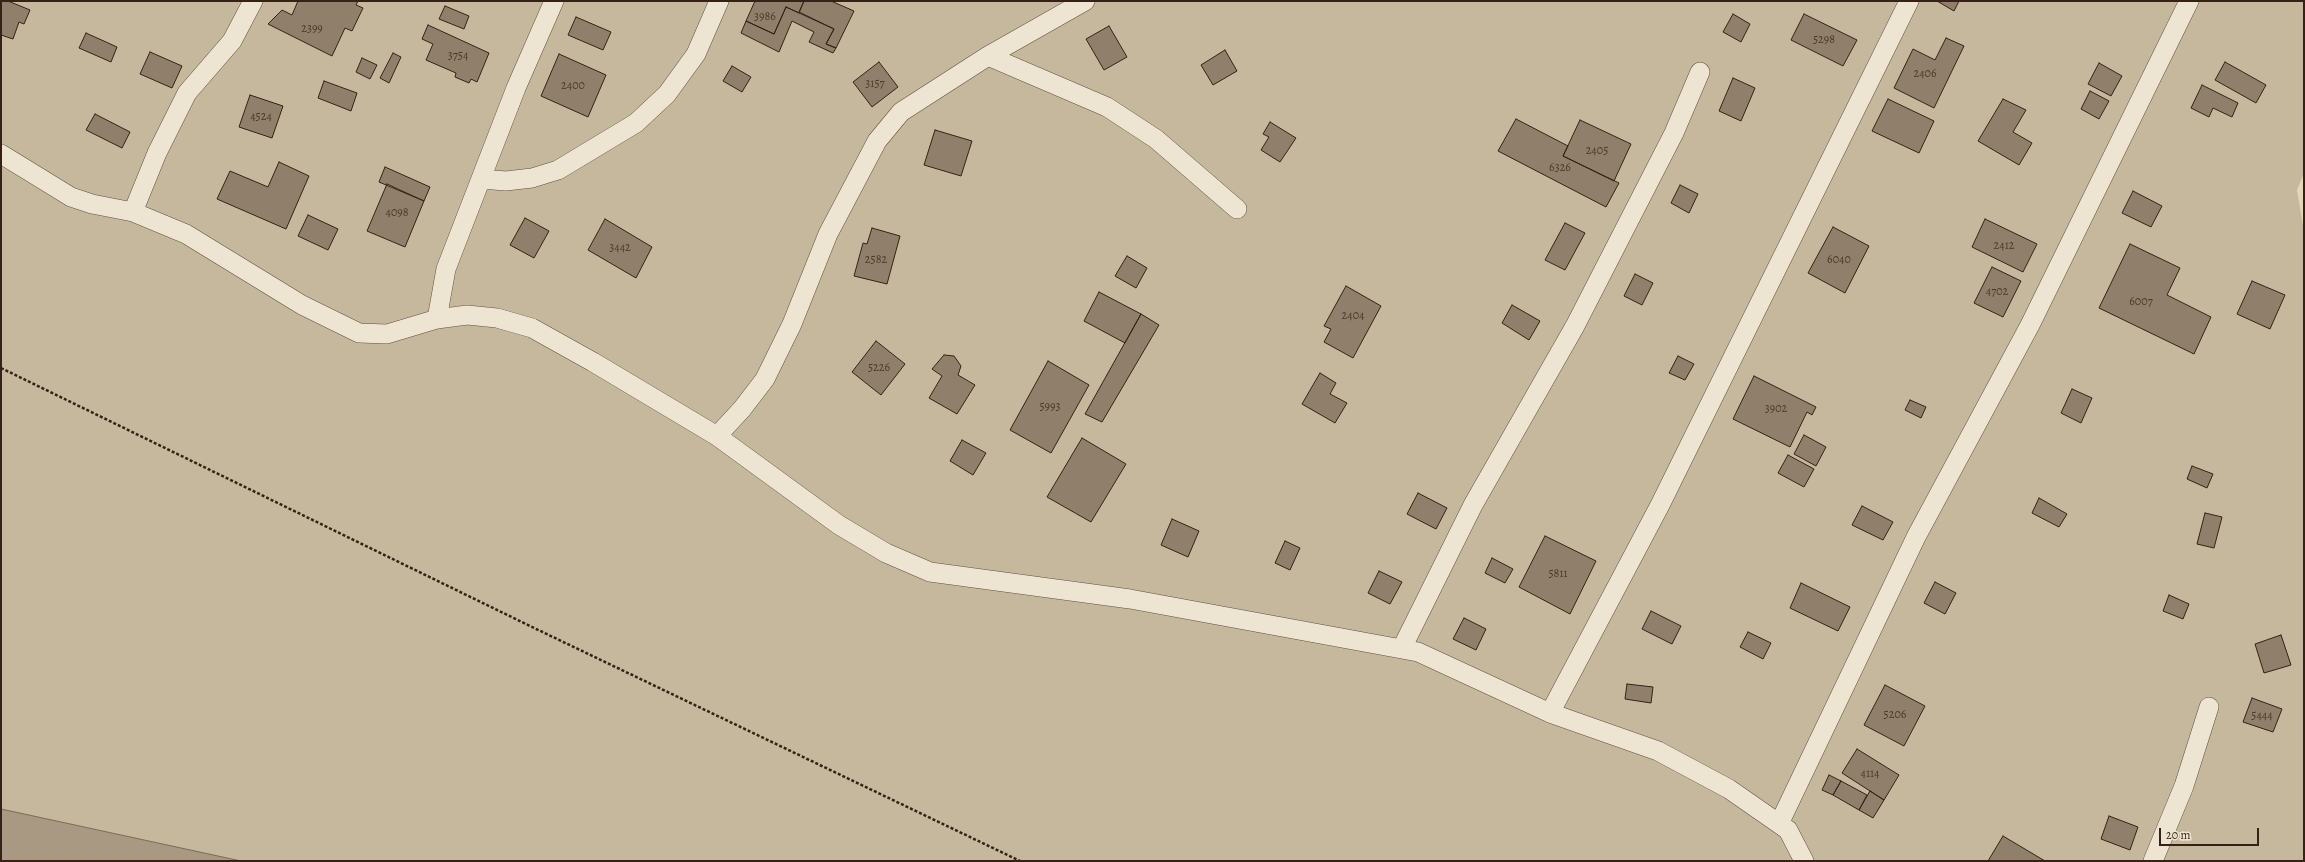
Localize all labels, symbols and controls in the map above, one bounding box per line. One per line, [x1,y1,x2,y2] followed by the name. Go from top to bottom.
[754,10,776,24] house number: 3986
[301,22,323,36] house number: 2399
[1813,33,1835,47] house number: 5298
[448,49,468,63] house number: 3754
[1913,67,1937,81] house number: 2406
[865,77,885,91] house number: 3157
[561,79,585,93] house number: 2400
[250,110,272,124] house number: 4524
[1586,144,1608,158] house number: 2405
[1549,161,1571,175] house number: 6326
[385,206,409,220] house number: 4098
[1994,239,2014,253] house number: 2412
[609,241,631,255] house number: 3442
[865,253,887,267] house number: 2582
[1827,253,1851,267] house number: 6040
[1986,285,2008,299] house number: 4702
[2129,295,2153,309] house number: 6007
[1342,309,1364,323] house number: 2404
[868,361,890,375] house number: 5226
[1039,400,1061,414] house number: 5993
[1765,402,1787,416] house number: 3902
[1548,567,1568,581] house number: 5811
[1884,708,1906,722] house number: 5206
[2251,709,2273,723] house number: 5444
[1860,767,1880,781] house number: 4114
[2161,820,2261,846] scale bar
[2166,827,2190,843] text: 20 m

